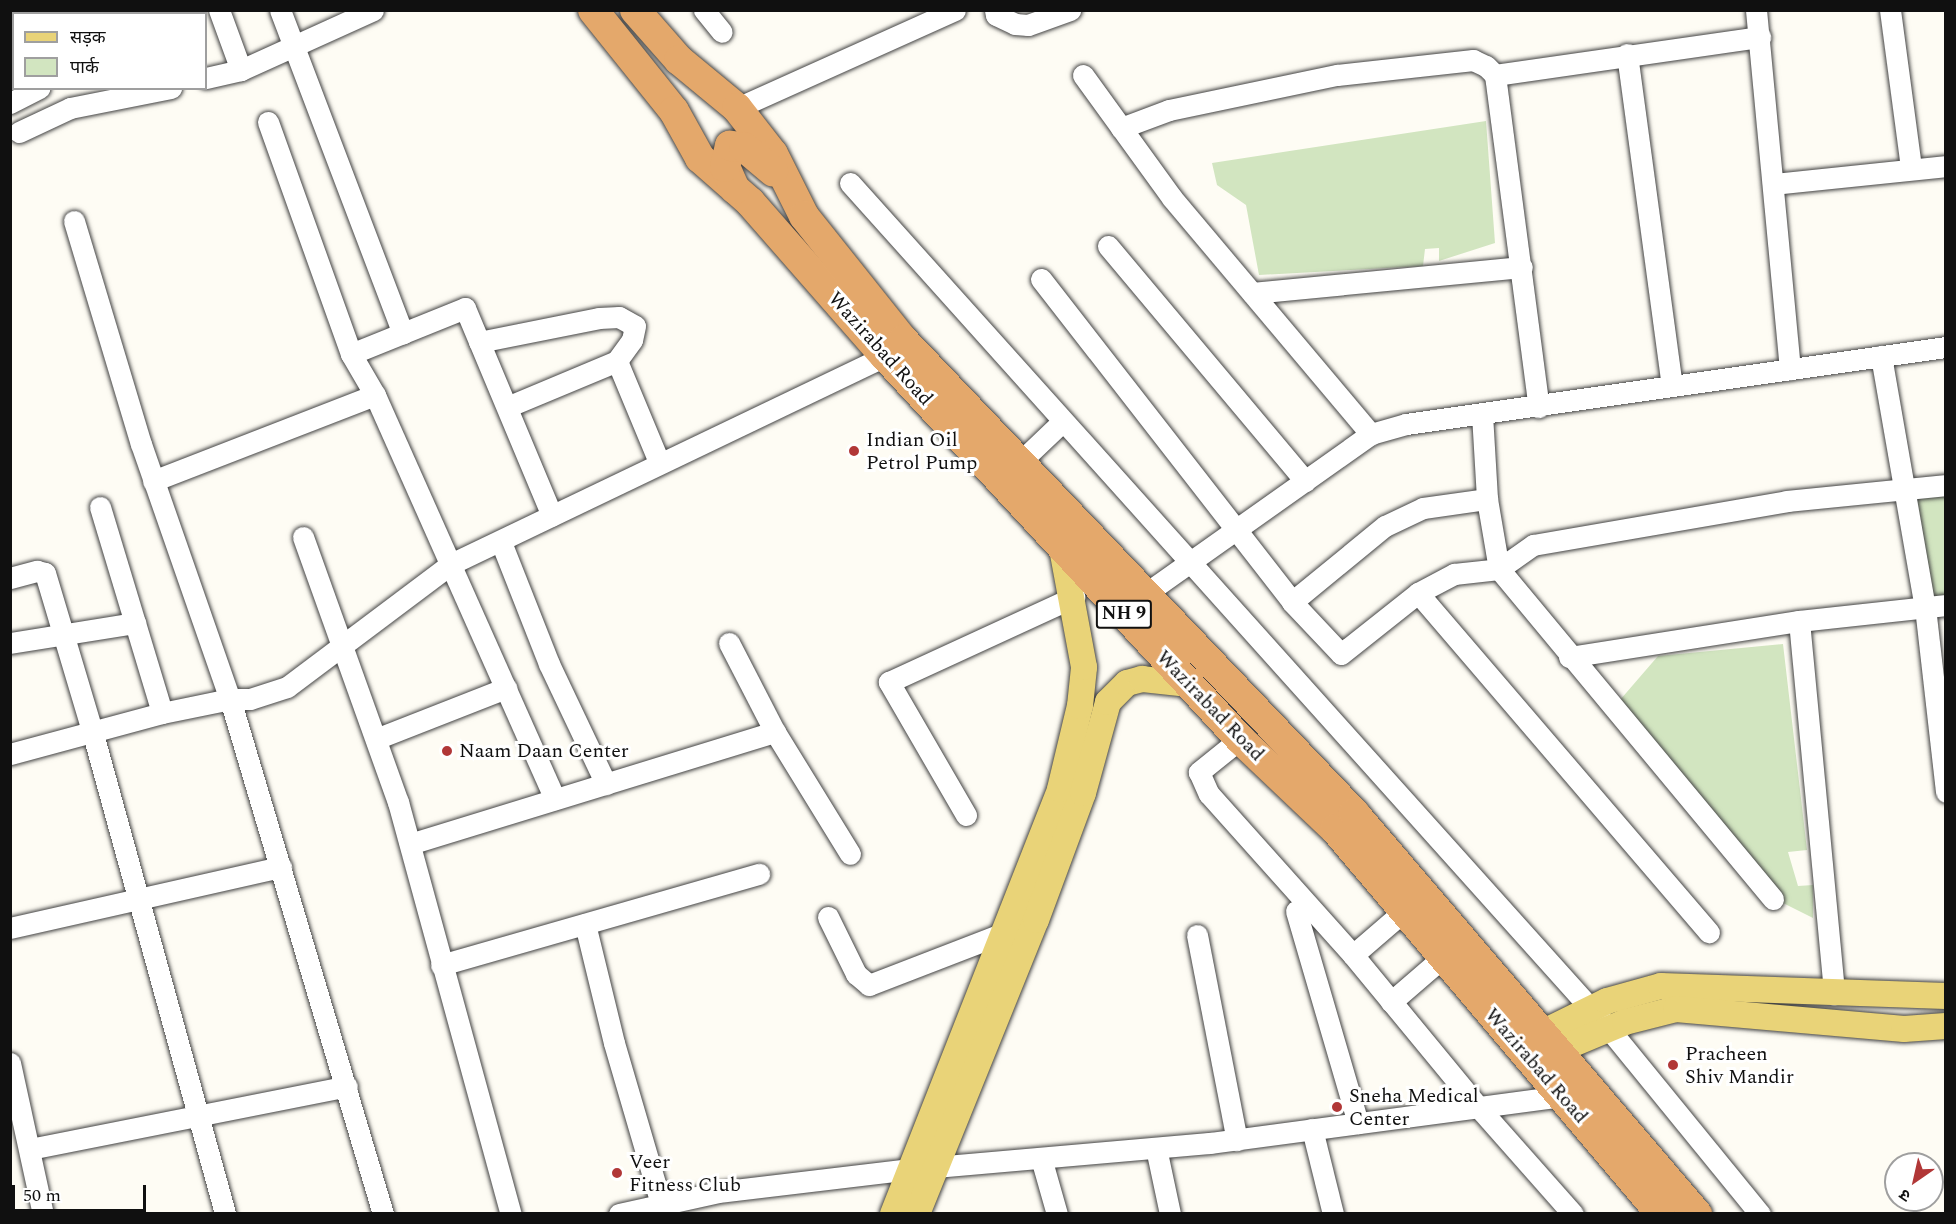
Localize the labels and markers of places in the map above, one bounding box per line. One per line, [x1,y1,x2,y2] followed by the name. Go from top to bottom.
[866,428,977,475] place label: Indian Oil Petrol Pump
[847,444,861,458] marker: Indian Oil Petrol Pump
[459,739,629,763] place label: Naam Daan Center
[440,744,454,758] marker: Naam Daan Center
[1685,1042,1794,1089] place label: Pracheen Shiv Mandir
[1666,1058,1680,1072] marker: Pracheen Shiv Mandir
[1349,1084,1479,1131] place label: Sneha Medical Center
[1330,1100,1344,1114] marker: Sneha Medical Center
[629,1150,741,1197] place label: Veer Fitness Club
[610,1166,624,1180] marker: Veer Fitness Club

